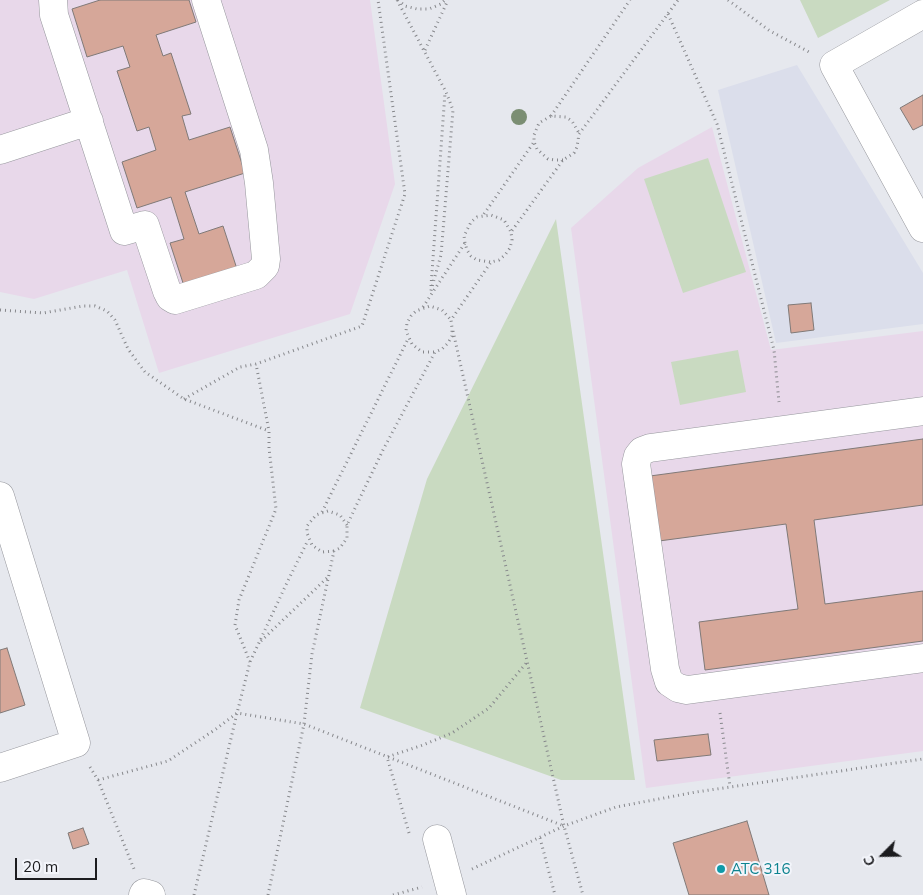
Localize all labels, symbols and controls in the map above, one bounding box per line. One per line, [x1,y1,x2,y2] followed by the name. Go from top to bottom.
[858,830,908,880] north arrow
[18,848,100,880] scale bar
[859,853,879,869] text: С
[23,857,58,876] text: 20 m
[731,860,790,878] place label: АТС 316
[715,863,727,875] marker: АТС 316

